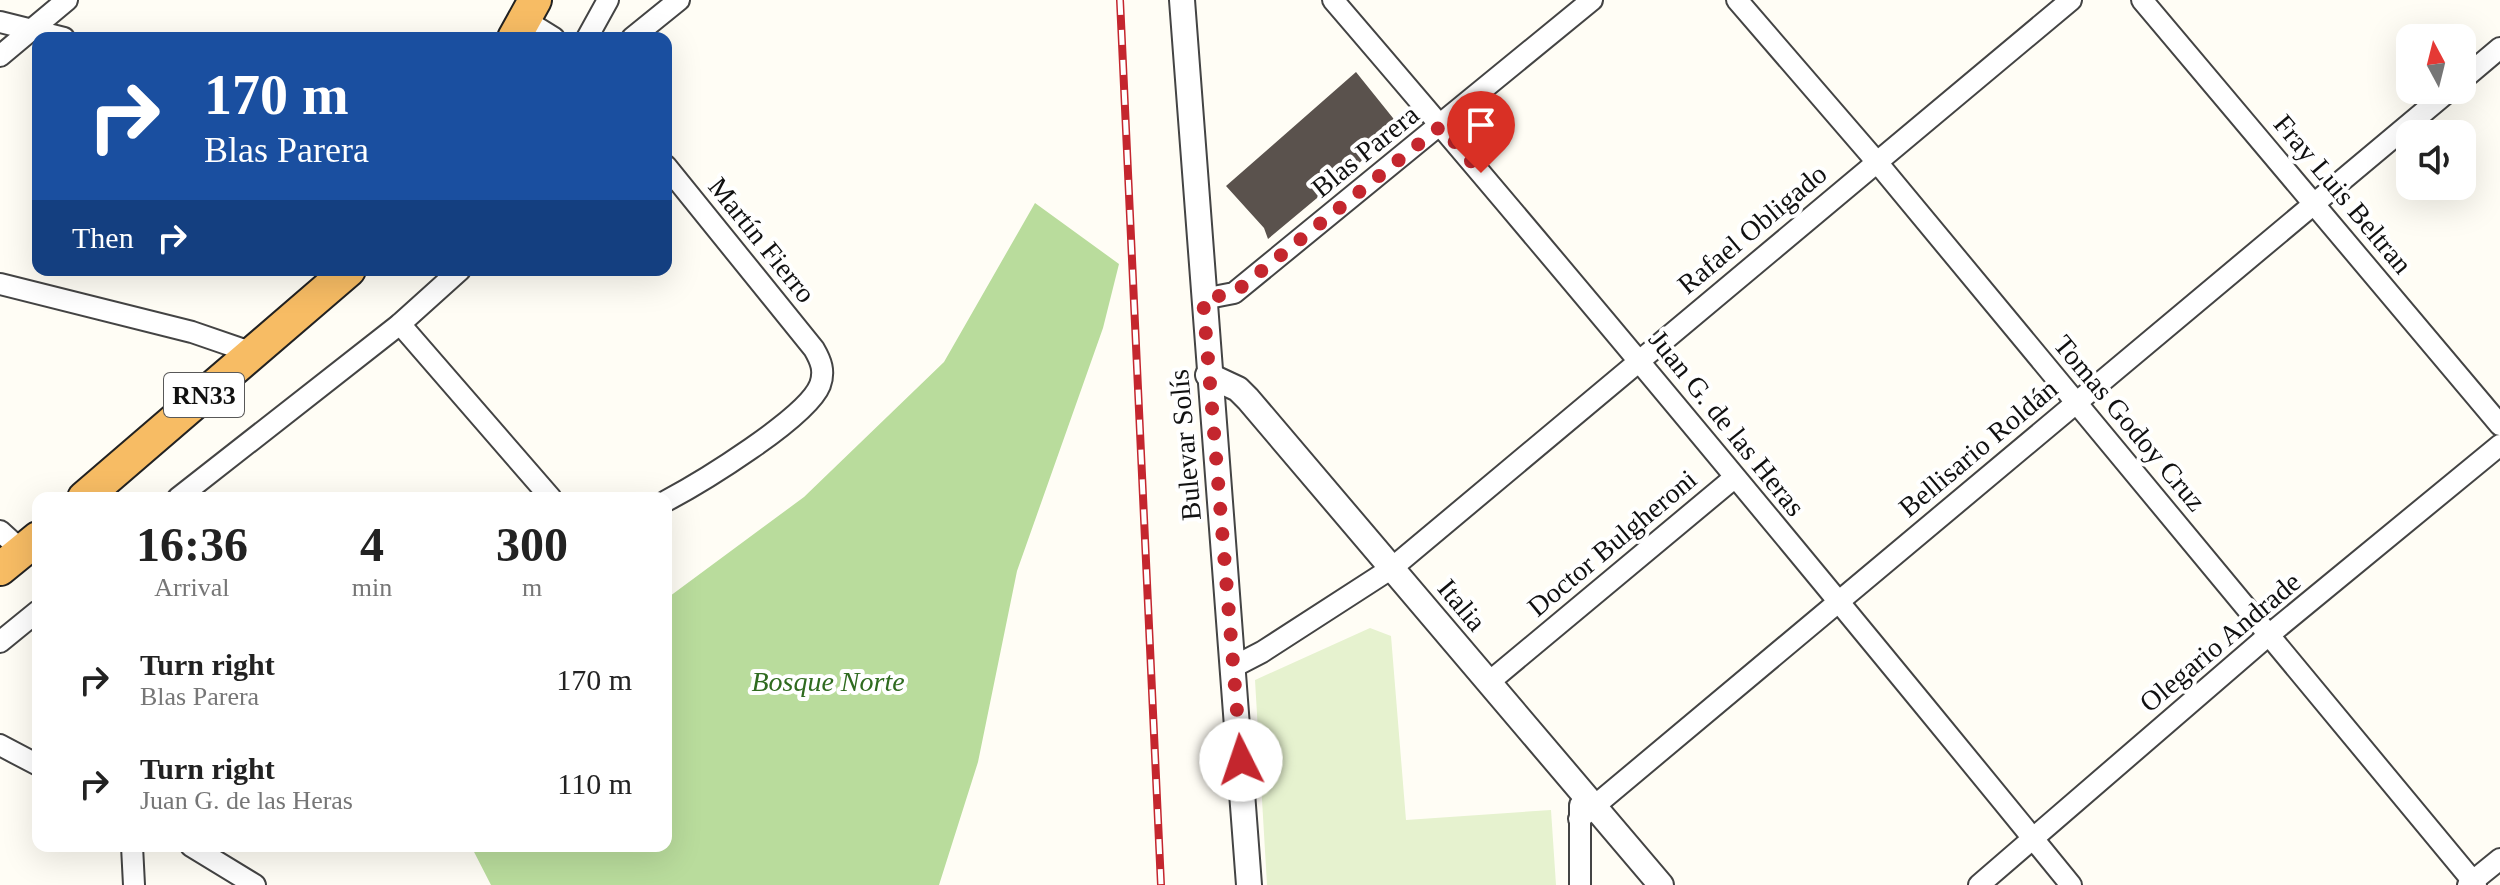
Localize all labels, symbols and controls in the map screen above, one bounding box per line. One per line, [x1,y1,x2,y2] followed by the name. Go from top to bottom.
[2396,24,2476,104] north arrow
[2396,24,2476,200] map controls
[72,64,176,168] icon: right
[204,64,349,126] text: 170 m
[1447,91,1515,173] pin
[1305,98,1425,203] street label: Blas Parera
[1459,103,1503,147] icon: arrive
[2268,108,2418,280] street label: Fray Luis Beltran
[2396,120,2476,200] button: sound
[204,130,369,170] text: Blas Parera
[1671,158,1833,300] street label: Rafael Obligado
[702,171,822,309] street label: Martín Fierro
[150,216,194,260] icon: right
[72,221,134,254] text: Then
[1643,324,1811,522] street label: Juan G. de las Heras
[2048,329,2212,517] street label: Tomas Godoy Cruz
[1163,368,1207,522] street label: Bulevar Solís
[164,373,244,417] road number: RN33
[1893,373,2063,523] street label: Bellisario Roldán
[1521,463,1703,623] street label: Doctor Bulgheroni
[136,518,248,571] text: 16:36
[360,518,384,571] text: 4
[496,518,568,571] text: 300
[2133,566,2307,718] street label: Olegario Andrade
[154,573,229,602] text: Arrival
[352,573,392,602] text: min
[522,573,542,602] text: m
[1432,573,1493,637] street label: Italia
[140,648,275,681] text: Turn right
[72,658,116,702] icon: right
[556,663,632,696] text: 170 m
[751,666,905,697] park label: Bosque Norte
[140,682,259,711] text: Blas Parera
[1199,718,1283,802] position arrow
[140,752,275,785] text: Turn right
[72,762,116,806] icon: right
[557,767,632,800] text: 110 m
[140,786,353,815] text: Juan G. de las Heras

